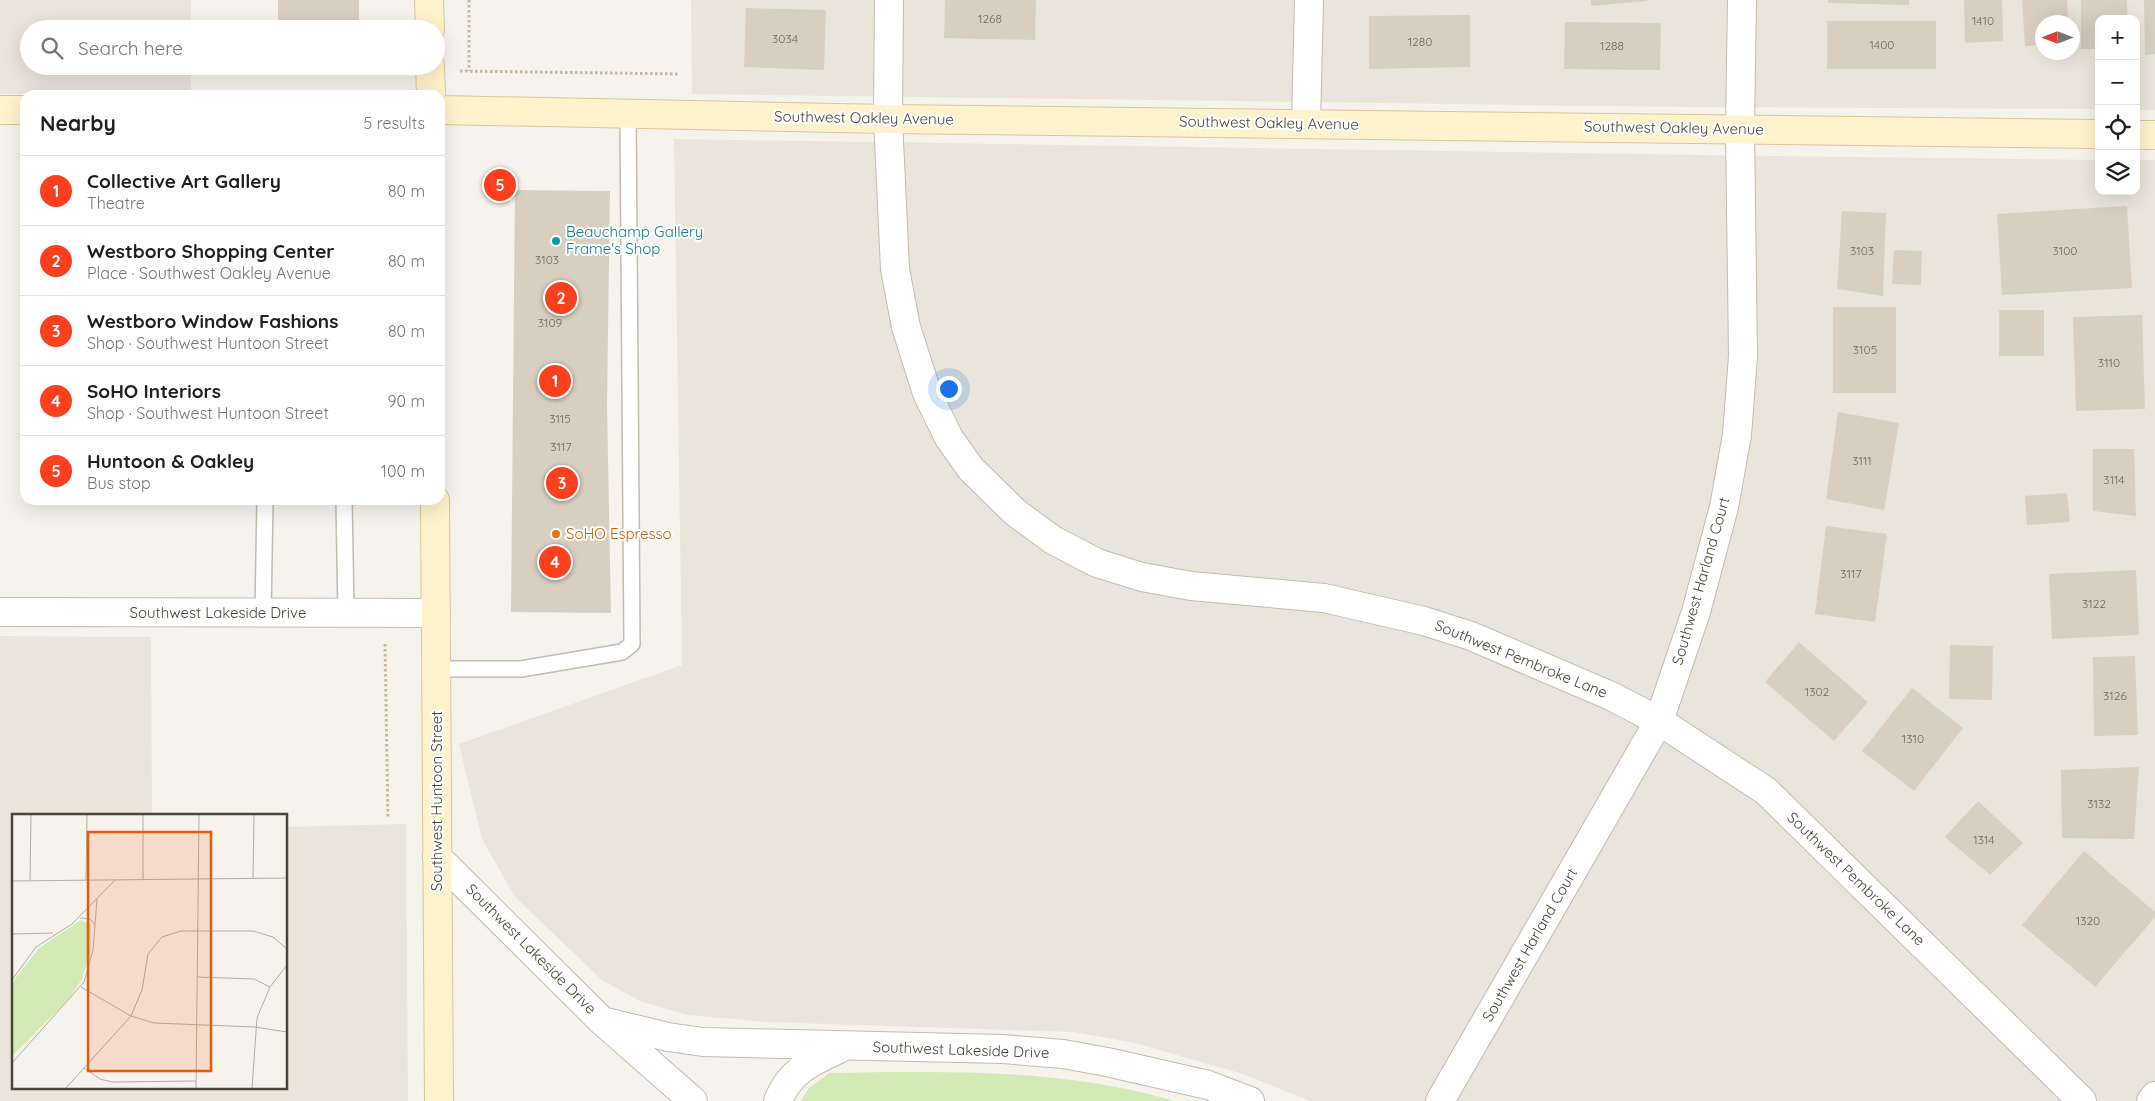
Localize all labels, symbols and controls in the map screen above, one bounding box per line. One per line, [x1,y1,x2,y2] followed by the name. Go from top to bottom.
[978,11,1002,26] house number: 1268
[1972,13,1994,28] house number: 1410
[2035,15,2080,60] north arrow
[2095,15,2140,195] map controls
[2095,15,2140,60] button: +
[20,20,445,75] search box
[772,31,798,46] house number: 3034
[38,34,66,62] icon: search
[1408,34,1432,49] house number: 1280
[78,36,183,60] text: Search here
[1870,37,1894,52] house number: 1400
[1600,38,1624,53] house number: 1288
[2095,60,2140,105] button: −
[2095,105,2140,150] button: locate
[774,106,954,129] street label: Southwest Oakley Avenue
[40,110,116,136] text: Nearby
[1179,111,1359,134] street label: Southwest Oakley Avenue
[364,113,425,133] text: 5 results
[1584,116,1764,139] street label: Southwest Oakley Avenue
[2095,150,2140,195] button: layers
[484,166,516,204] pin: 5
[87,169,281,193] text: Collective Art Gallery
[53,181,59,201] text: 1
[388,181,425,201] text: 80 m
[87,193,145,213] text: Theatre
[566,222,703,258] place label: Beauchamp Gallery Frame's Shop
[550,235,562,247] marker: Beauchamp Gallery Frame's Shop
[87,239,335,263] text: Westboro Shopping Center
[1850,243,1874,258] house number: 3103
[2052,243,2078,258] house number: 3100
[51,251,61,271] text: 2
[388,251,425,271] text: 80 m
[535,252,559,267] house number: 3103
[87,263,331,283] text: Place · Southwest Oakley Avenue
[545,279,577,317] pin: 2
[87,309,338,333] text: Westboro Window Fashions
[538,315,563,330] house number: 3109
[52,321,60,341] text: 3
[388,321,425,341] text: 80 m
[87,333,329,353] text: Shop · Southwest Huntoon Street
[1853,342,1877,357] house number: 3105
[2098,355,2120,370] house number: 3110
[539,362,571,400] pin: 1
[936,376,962,402] your location
[87,379,221,403] text: SoHO Interiors
[51,391,61,411] text: 4
[388,391,425,411] text: 90 m
[87,403,329,423] text: Shop · Southwest Huntoon Street
[549,411,571,426] house number: 3115
[550,439,572,454] house number: 3117
[87,449,254,473] text: Huntoon & Oakley
[1852,453,1872,468] house number: 3111
[51,461,61,481] text: 5
[381,461,425,481] text: 100 m
[546,464,578,502] pin: 3
[2103,472,2125,487] house number: 3114
[87,473,151,493] text: Bus stop
[1667,495,1734,667] street label: Southwest Harland Court
[566,524,672,543] place label: SoHO Espresso
[550,528,562,540] marker: SoHO Espresso
[539,543,571,581] pin: 4
[1840,566,1862,581] house number: 3117
[2082,596,2106,611] house number: 3122
[130,603,306,622] street label: Southwest Lakeside Drive
[1432,615,1610,702] street label: Southwest Pembroke Lane
[1805,684,1830,699] house number: 1302
[2103,688,2127,703] house number: 3126
[427,711,446,891] street label: Southwest Huntoon Street
[1902,731,1924,746] house number: 1310
[2087,796,2111,811] house number: 3132
[1783,808,1929,950] street label: Southwest Pembroke Lane
[12,814,288,1088] inset map
[1973,832,1995,847] house number: 1314
[1478,865,1581,1025] street label: Southwest Harland Court
[462,879,601,1018] street label: Southwest Lakeside Drive
[2076,913,2100,928] house number: 1320
[872,1037,1050,1062] street label: Southwest Lakeside Drive

